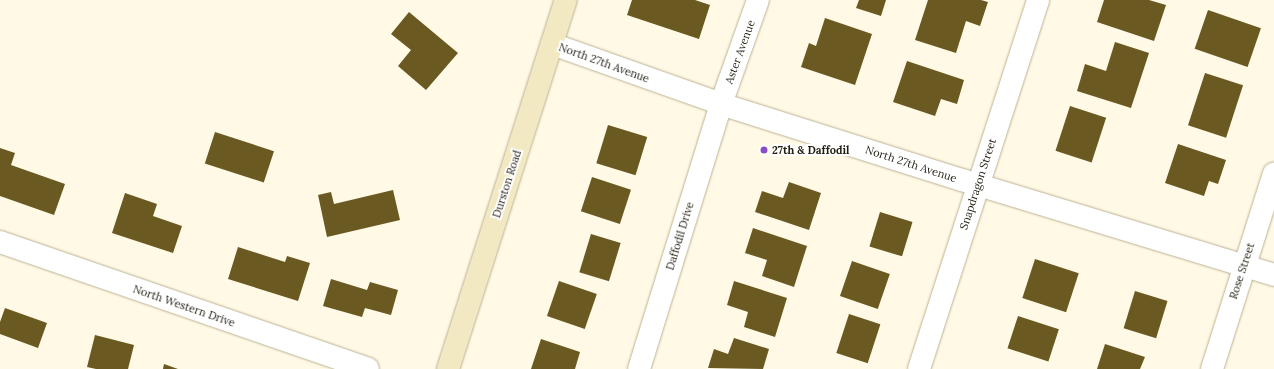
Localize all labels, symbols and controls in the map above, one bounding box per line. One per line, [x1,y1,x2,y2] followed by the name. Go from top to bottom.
[722,18,758,86] street label: Aster Avenue
[557,40,651,86] street label: North 27th Avenue
[957,137,999,231] street label: Snapdragon Street
[772,143,849,157] place label: 27th & Daffodil
[864,143,958,185] street label: North 27th Avenue
[759,145,769,155] marker: 27th & Daffodil
[490,148,524,220] street label: Durston Road
[663,200,697,272] street label: Daffodil Drive
[1227,241,1257,301] street label: Rose Street
[131,282,237,330] street label: North Western Drive

